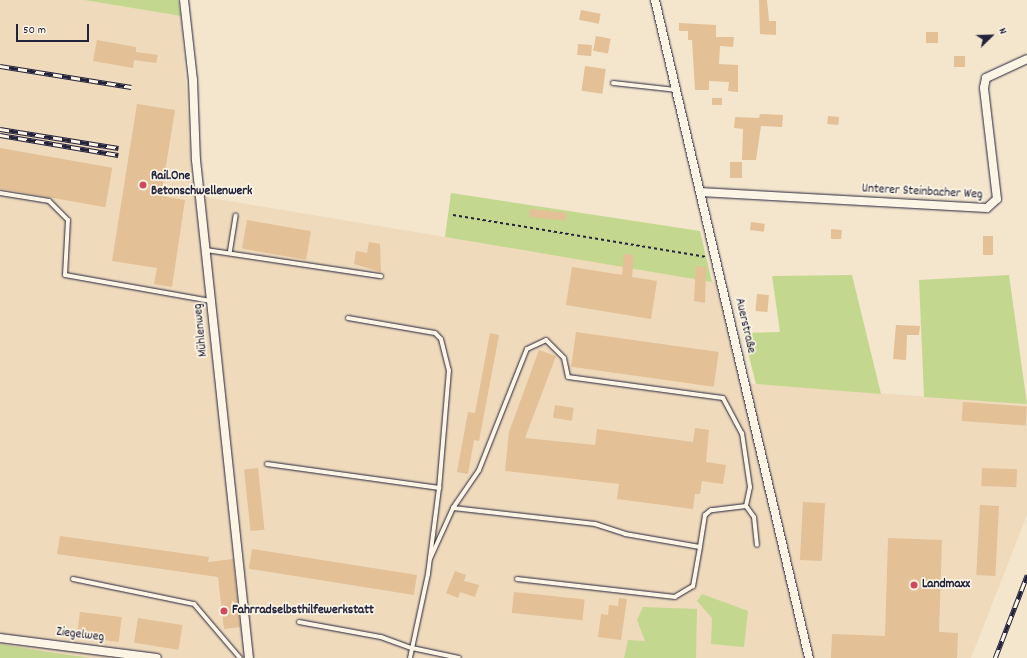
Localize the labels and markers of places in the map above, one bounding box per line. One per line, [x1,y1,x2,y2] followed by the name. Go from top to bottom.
[151,170,252,201] place label: Rail.One Betonschwellenwerk
[138,180,148,190] marker: Rail.One Betonschwellenwerk
[922,577,970,593] place label: Landmaxx
[909,580,919,590] marker: Landmaxx
[232,603,374,619] place label: Fahrradselbsthilfewerkstatt
[219,606,229,616] marker: Fahrradselbsthilfewerkstatt

